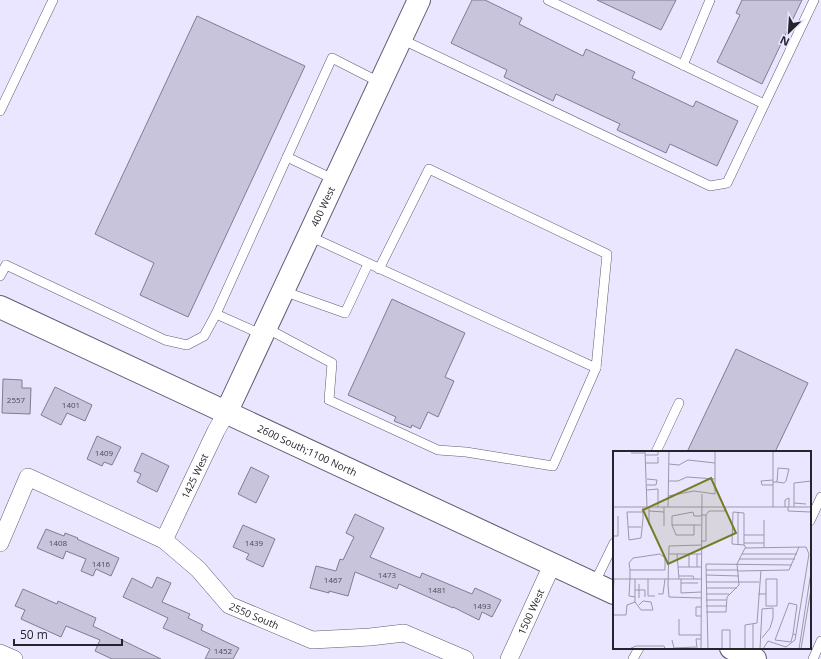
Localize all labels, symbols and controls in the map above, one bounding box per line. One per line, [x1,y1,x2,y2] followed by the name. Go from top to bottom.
[769,12,809,52] north arrow
[777,33,792,50] text: N
[307,184,338,229] street label: 400 West
[7,394,26,405] house number: 2557
[62,399,80,410] house number: 1401
[255,421,359,479] street label: 2600 South;1100 North
[95,447,114,458] house number: 1409
[178,451,212,501] street label: 1425 West
[613,451,811,649] inset map
[49,537,68,548] house number: 1408
[245,537,264,548] house number: 1439
[92,558,111,569] house number: 1416
[378,569,397,580] house number: 1473
[324,574,343,585] house number: 1467
[428,584,446,595] house number: 1481
[514,586,547,637] street label: 1500 West
[227,599,281,632] street label: 2550 South
[473,600,492,611] house number: 1493
[14,621,122,647] scale bar
[20,626,48,643] text: 50 m
[214,645,233,656] house number: 1452

